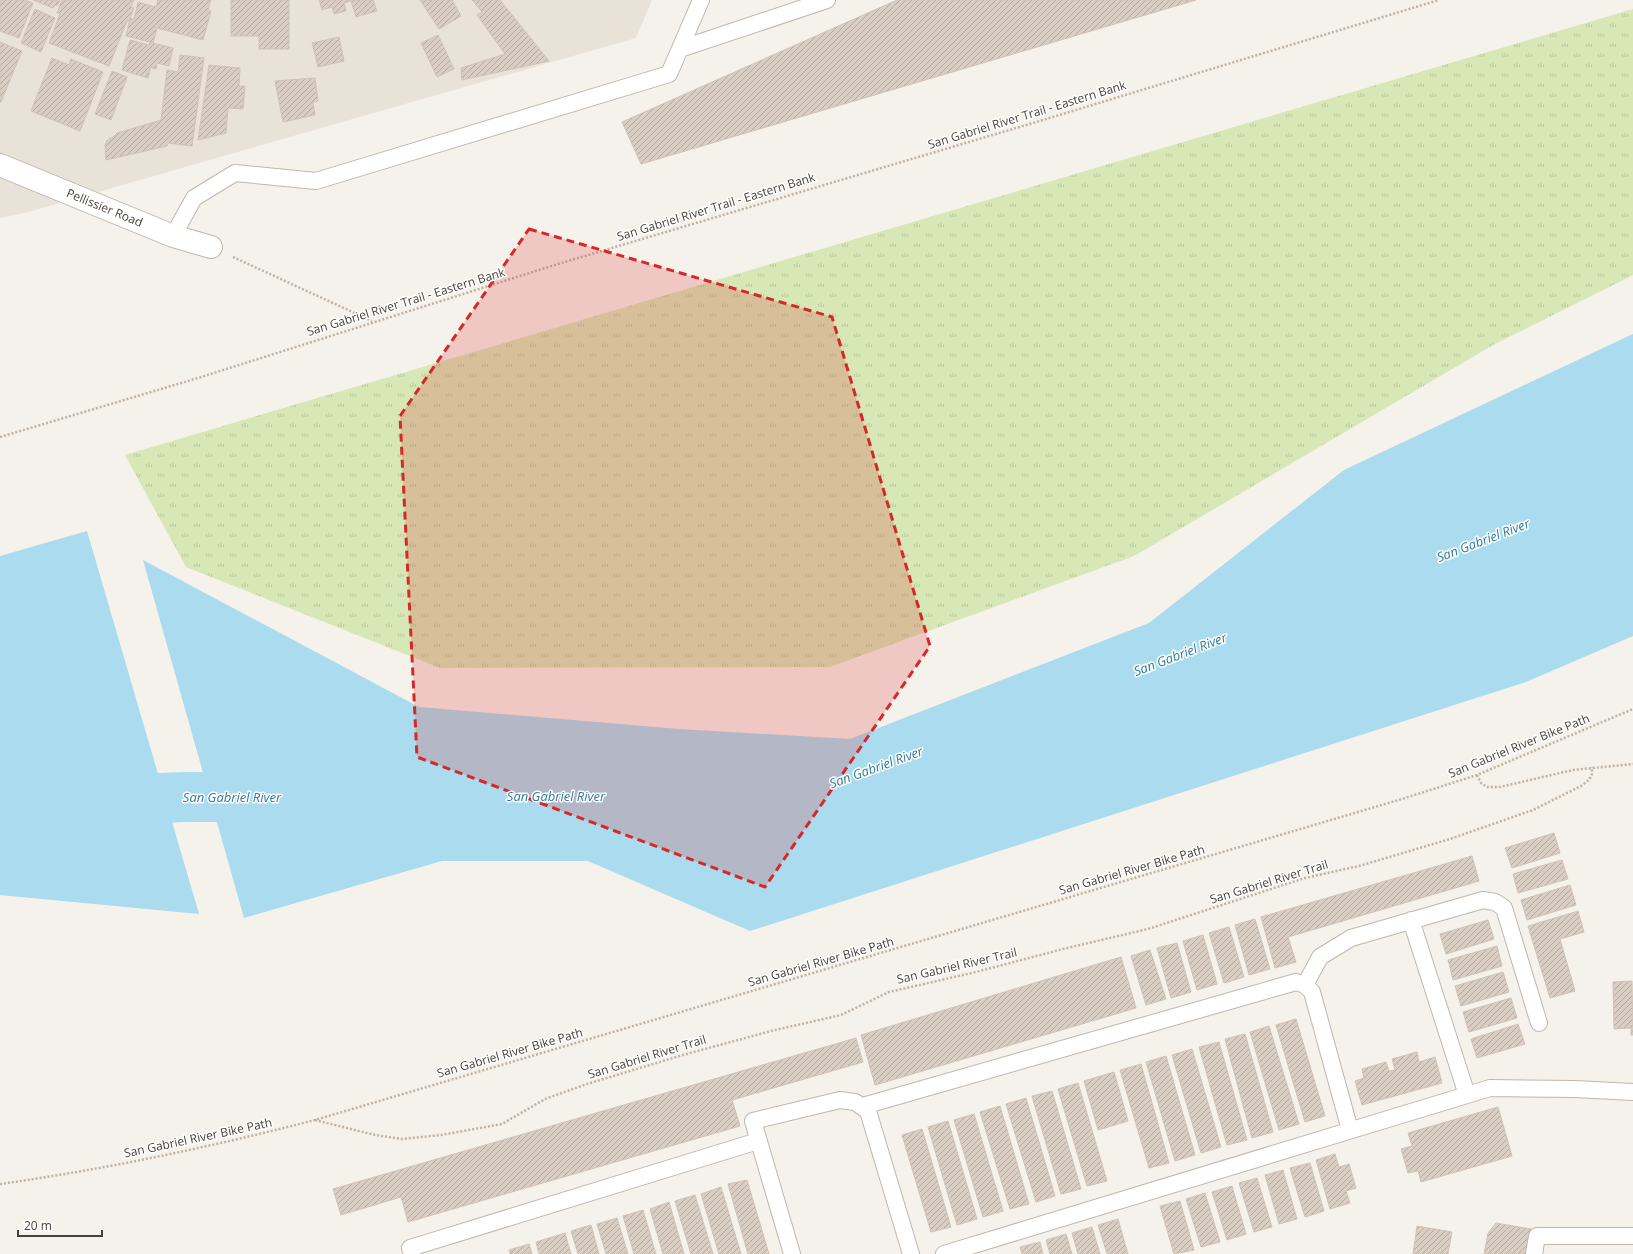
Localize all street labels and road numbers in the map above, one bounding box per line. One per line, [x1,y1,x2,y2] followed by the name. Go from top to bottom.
[926,76,1129,153] street label: San Gabriel River Trail - Eastern Bank
[615,168,818,245] street label: San Gabriel River Trail - Eastern Bank
[64,184,145,231] street label: Pellissier Road
[305,263,508,340] street label: San Gabriel River Trail - Eastern Bank
[1446,709,1592,782] street label: San Gabriel River Bike Path
[1057,841,1207,898] street label: San Gabriel River Bike Path
[1208,855,1330,908] street label: San Gabriel River Trail
[746,933,896,990] street label: San Gabriel River Bike Path
[895,943,1019,988] street label: San Gabriel River Trail
[435,1024,585,1081] street label: San Gabriel River Bike Path
[586,1030,708,1083] street label: San Gabriel River Trail
[122,1114,273,1162] street label: San Gabriel River Bike Path

